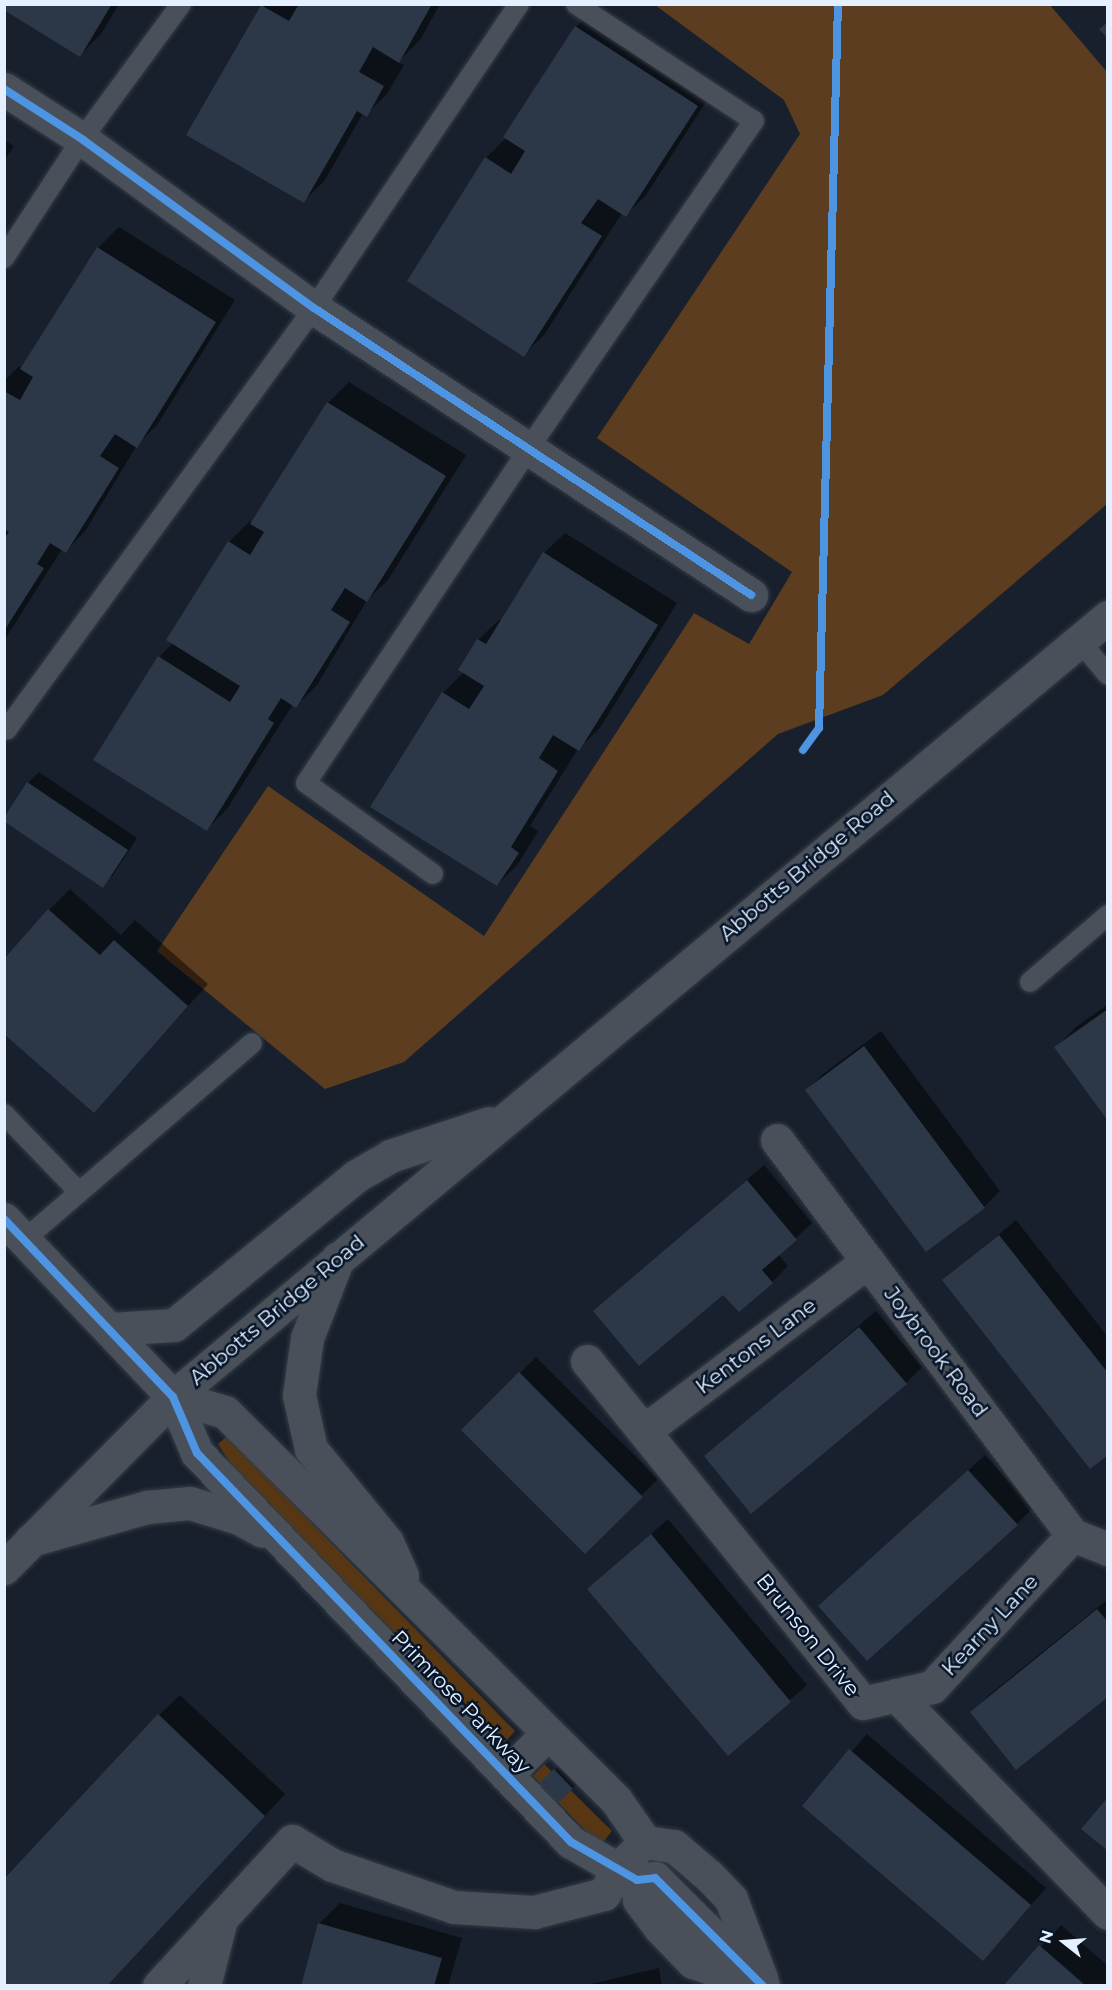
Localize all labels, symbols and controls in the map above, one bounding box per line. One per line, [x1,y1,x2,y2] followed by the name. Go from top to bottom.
[714,785,900,947] street label: Abbotts Bridge Road
[184,1229,370,1391] street label: Abbotts Bridge Road
[879,1282,993,1422] street label: Joybrook Road
[691,1293,821,1399] street label: Kentons Lane
[751,1569,865,1701] street label: Brunson Drive
[937,1569,1043,1681] street label: Kearny Lane
[386,1625,536,1779] street label: Primrose Parkway
[1034,1912,1094,1972] north arrow
[1035,1928,1057,1946] text: N

